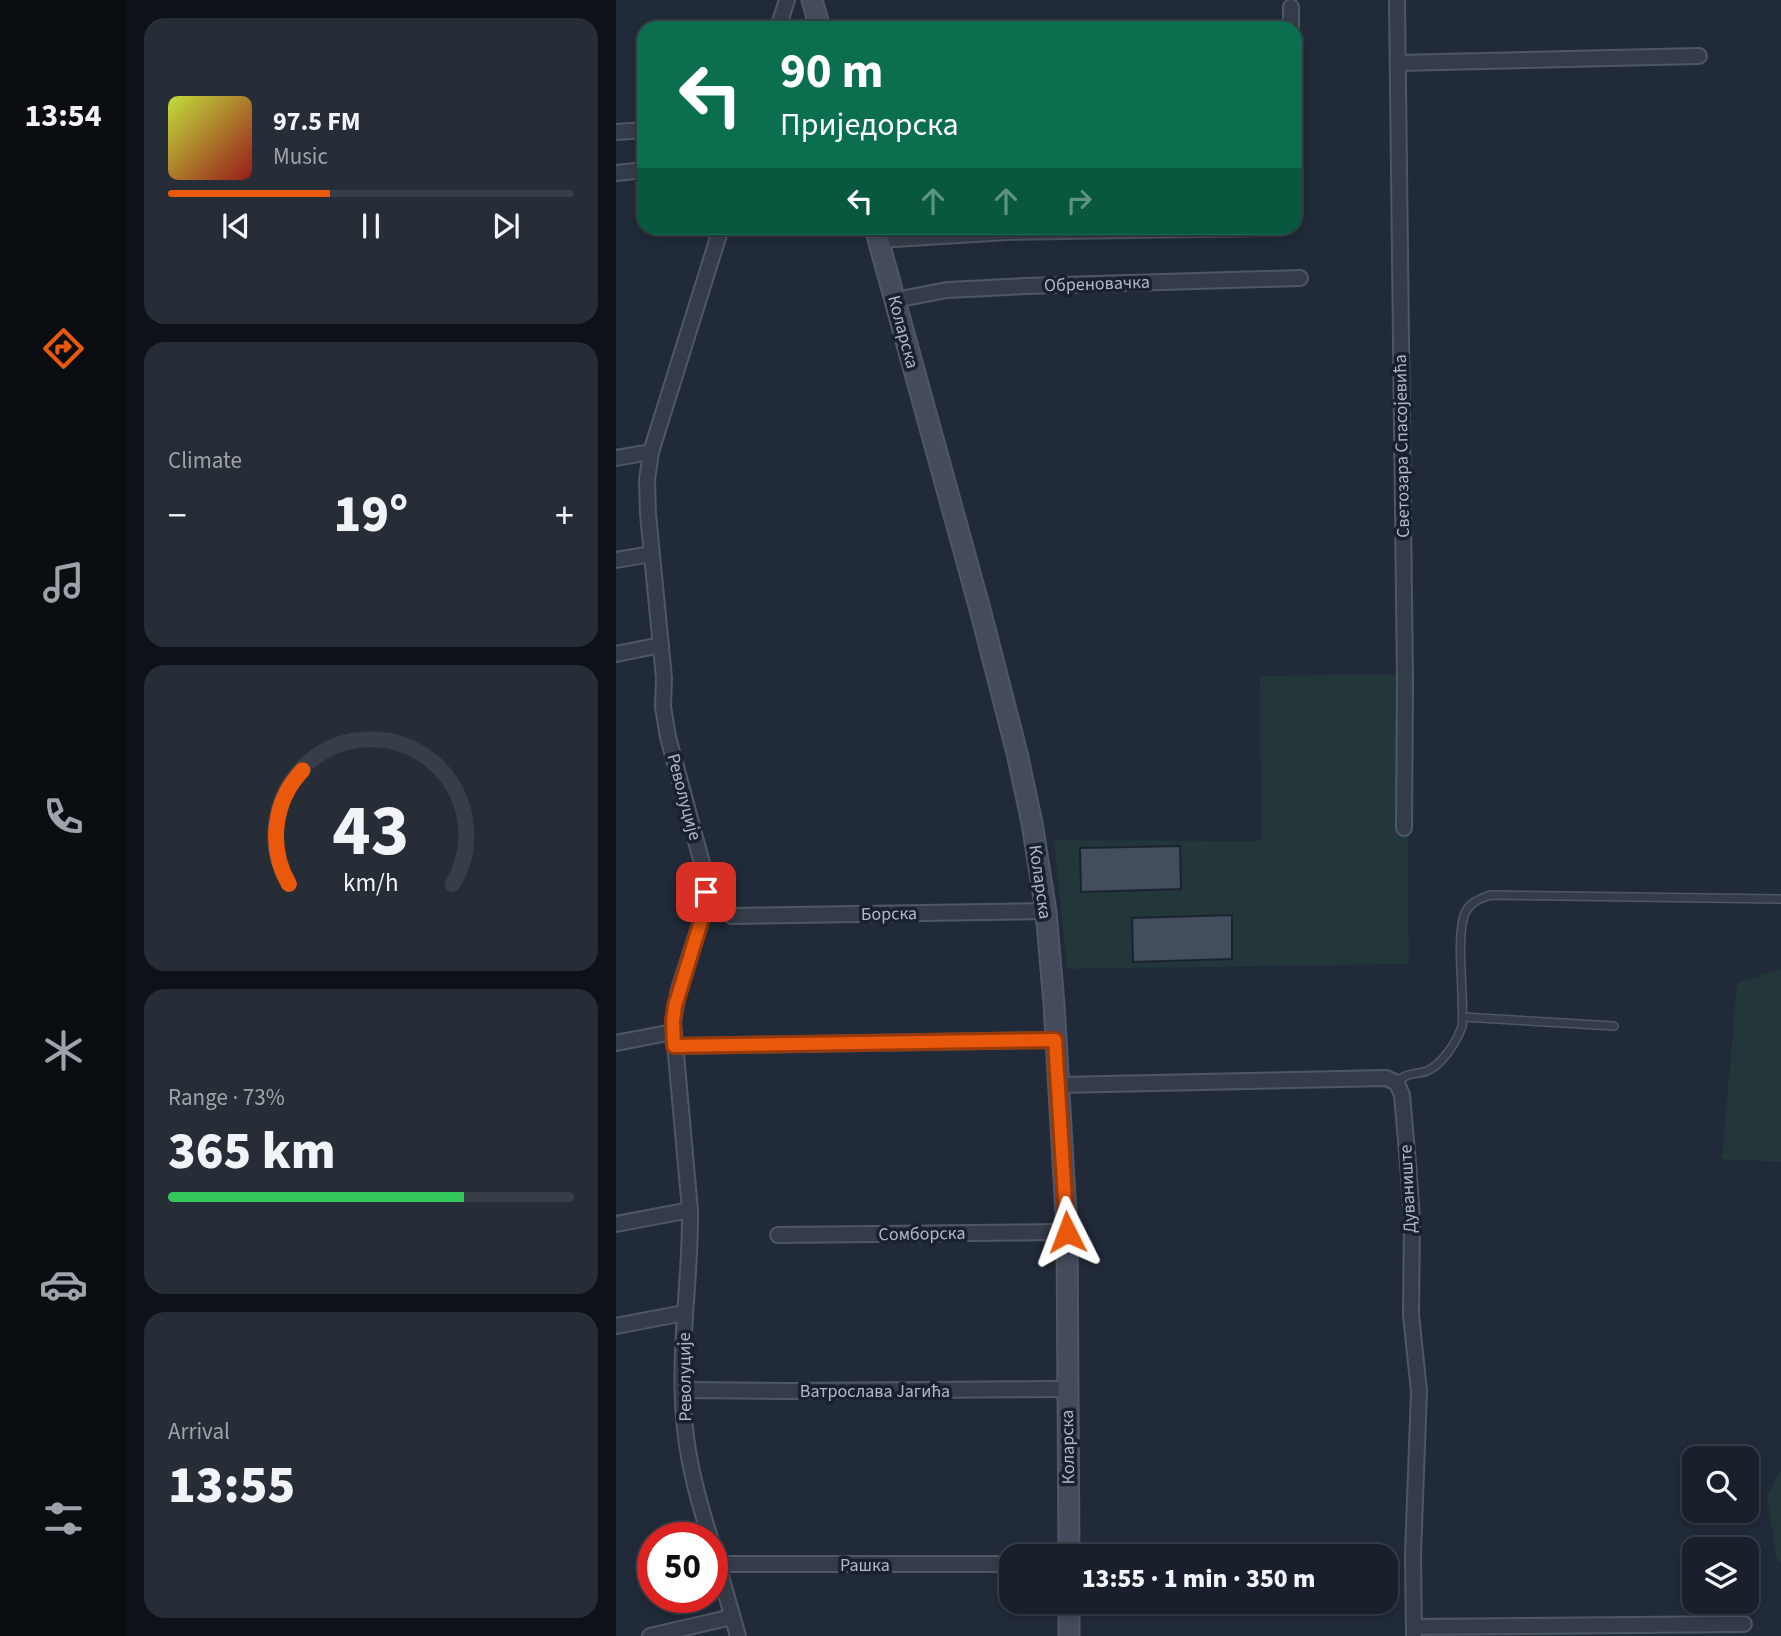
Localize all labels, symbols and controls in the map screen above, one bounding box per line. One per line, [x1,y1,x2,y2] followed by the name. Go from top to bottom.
[780,37,884,107] text: 90 m
[665,49,756,140] icon: left
[24,93,102,139] text: 13:54
[780,102,959,148] text: Приједорска
[273,103,361,140] text: 97.5 FM
[273,140,328,173] text: Music
[841,182,879,220] icon: left
[914,182,952,220] icon: ahead
[987,182,1025,220] icon: ahead
[1060,182,1098,220] icon: right
[217,207,255,245] icon: previous
[352,207,390,245] icon: pause
[487,207,525,245] icon: next
[1044,270,1150,298] street label: Обреновачка
[881,293,925,371] street label: Коларска
[39,324,88,373] icon: directions
[1388,354,1416,538] street label: Светозара Спасојевића
[168,444,242,477] text: Climate
[334,478,408,552] text: 19°
[168,489,187,543] text: −
[555,489,574,543] text: +
[39,558,88,607] icon: music
[660,751,708,843] street label: Револуције
[333,779,409,883] text: 43
[39,792,88,841] icon: phone
[1022,843,1058,921] street label: Коларска
[676,862,736,922] pin
[343,865,399,901] text: km/h
[687,873,725,911] icon: arrive
[861,901,917,927] street label: Борска
[39,1026,88,1075] icon: climate
[168,1081,285,1114] text: Range · 73%
[168,1115,336,1189] text: 365 km
[1393,1144,1423,1234] street label: Дуваниште
[1030,1195,1104,1269] position arrow
[878,1221,966,1247] street label: Сомборска
[39,1260,88,1309] icon: car
[672,1332,698,1422] street label: Револуције
[800,1379,950,1404] street label: Ватрослава Јагића
[1055,1409,1081,1485] street label: Коларска
[168,1415,230,1448] text: Arrival
[1682,1446,1759,1614] map controls
[1682,1446,1759,1523] button: search
[168,1449,295,1523] text: 13:55
[39,1494,88,1543] icon: filters
[637,1522,728,1613] speed limit sign: 50
[1682,1537,1759,1614] button: layers
[840,1553,890,1578] street label: Рашка
[1082,1560,1315,1597] text: 13:55 · 1 min · 350 m

